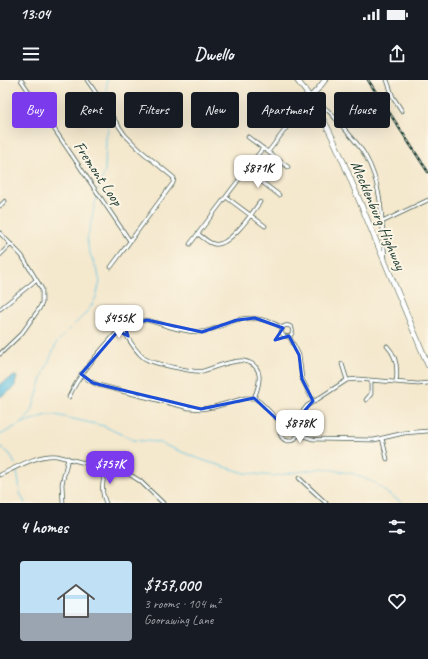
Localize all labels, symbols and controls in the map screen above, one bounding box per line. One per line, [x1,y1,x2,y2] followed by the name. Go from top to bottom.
[20,5,50,24] text: 13:04
[20,43,42,65] icon: menu
[194,43,234,65] text: Dwello
[386,43,408,65] icon: share
[12,92,57,128] chip: Buy
[65,92,116,128] chip: Rent
[124,92,183,128] chip: Filters
[191,92,239,128] chip: New
[247,92,326,128] chip: Apartment
[334,92,390,128] chip: House
[69,137,128,211] street label: Fremont Loop
[230,155,286,189] pin: $871K
[346,158,411,274] street label: Mecklenburg Highway
[243,160,273,176] text: $871K
[91,305,147,339] pin: $455K
[104,310,134,326] text: $455K
[272,410,328,444] pin: $878K
[285,415,315,431] text: $878K
[82,451,138,485] pin: $757K
[95,456,125,472] text: $757K
[386,516,408,538] icon: filters
[20,517,68,538] text: 4 homes
[144,575,201,596] text: $757,000
[52,577,100,625] icon: home
[386,590,408,612] icon: heart
[144,596,220,612] text: 3 rooms · 104 m²
[144,612,213,628] text: Goorawing Lane

